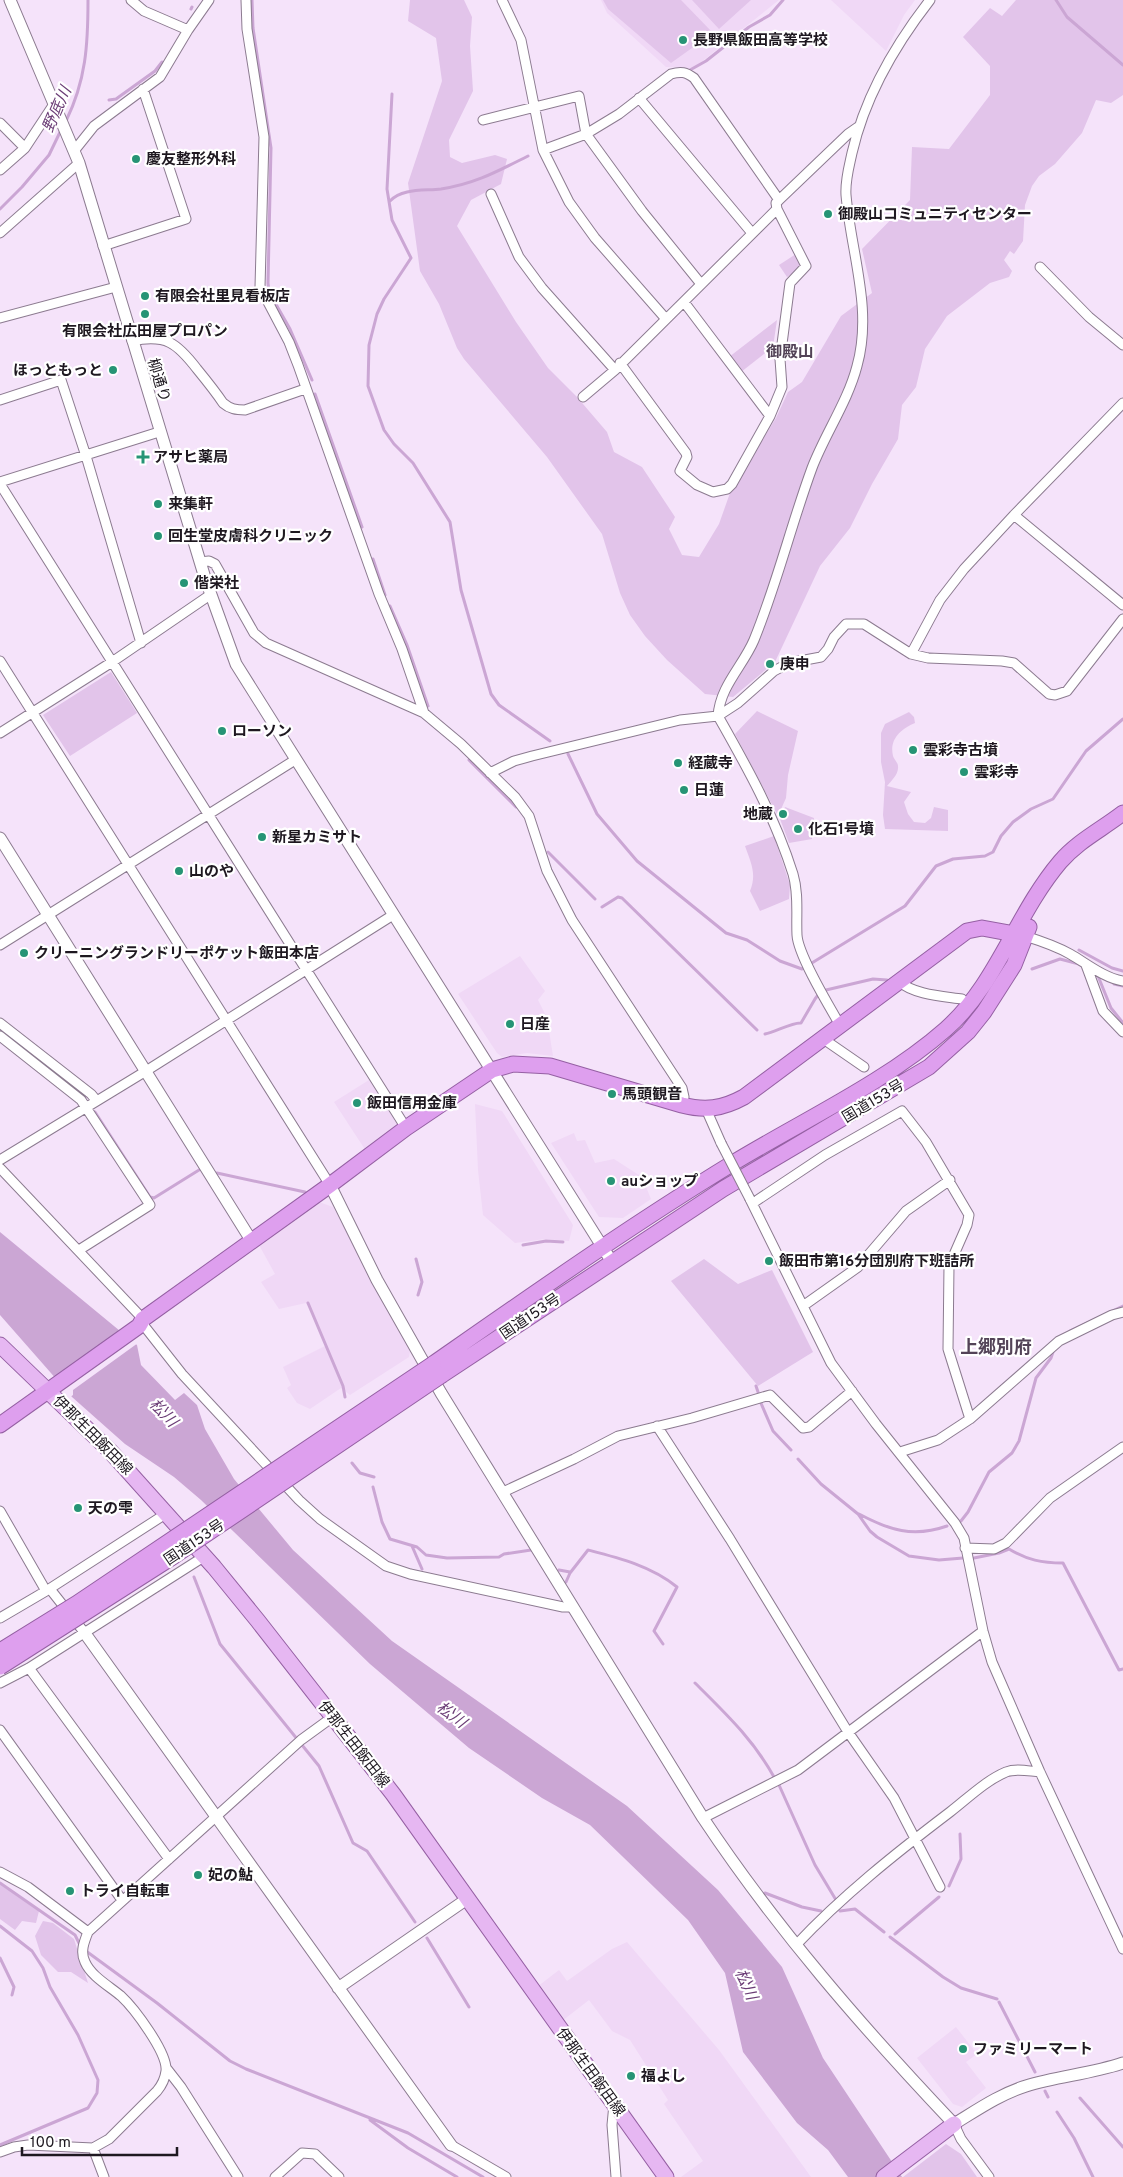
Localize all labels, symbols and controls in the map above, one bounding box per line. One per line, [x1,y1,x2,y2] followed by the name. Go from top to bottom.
[693,32,828,51] place label: 長野県飯田高等学校
[677,34,689,46] marker: 長野県飯田高等学校
[39,82,78,136] water label: 野底川
[146,150,236,170] place label: 慶友整形外科
[130,153,142,165] marker: 慶友整形外科
[838,206,1032,225] place label: 御殿山コミュニティセンター
[822,208,834,220] marker: 御殿山コミュニティセンター
[155,287,290,307] place label: 有限会社里見看板店
[139,290,151,302] marker: 有限会社里見看板店
[139,308,151,320] marker: 有限会社広田屋プロパン
[62,322,228,342] place label: 有限会社広田屋プロパン
[766,343,814,363] district label: 御殿山
[142,356,173,405] street label: 柳通り
[13,362,103,381] place label: ほっともっと
[107,364,119,376] marker: ほっともっと
[153,449,228,468] place label: アサヒ薬局
[137,451,149,463] marker: アサヒ薬局
[168,496,213,515] place label: 来集軒
[152,498,164,510] marker: 来集軒
[168,528,333,547] place label: 回生堂皮膚科クリニック
[152,530,164,542] marker: 回生堂皮膚科クリニック
[194,574,239,594] place label: 偕栄社
[178,577,190,589] marker: 偕栄社
[780,656,810,675] place label: 庚申
[764,658,776,670] marker: 庚申
[232,723,292,742] place label: ローソン
[216,725,228,737] marker: ローソン
[923,742,998,761] place label: 雲彩寺古墳
[907,744,919,756] marker: 雲彩寺古墳
[688,755,733,774] place label: 経蔵寺
[672,757,684,769] marker: 経蔵寺
[974,764,1019,783] place label: 雲彩寺
[958,766,970,778] marker: 雲彩寺
[694,782,724,801] place label: 日蓮
[678,784,690,796] marker: 日蓮
[743,806,773,825] place label: 地蔵
[777,808,789,820] marker: 地蔵
[808,821,874,840] place label: 化石1号墳
[792,823,804,835] marker: 化石1号墳
[272,829,362,848] place label: 新星カミサト
[256,831,268,843] marker: 新星カミサト
[189,863,234,882] place label: 山のや
[173,865,185,877] marker: 山のや
[34,945,319,964] place label: クリーニングランドリーポケット飯田本店
[18,947,30,959] marker: クリーニングランドリーポケット飯田本店
[520,1016,550,1035] place label: 日産
[504,1018,516,1030] marker: 日産
[839,1076,908,1128] street label: 国道153号
[622,1086,682,1105] place label: 馬頭観音
[606,1088,618,1100] marker: 馬頭観音
[367,1095,457,1114] place label: 飯田信用金庫
[351,1097,363,1109] marker: 飯田信用金庫
[621,1173,698,1192] place label: auショップ
[605,1175,617,1187] marker: auショップ
[779,1253,974,1272] place label: 飯田市第16分団別府下班詰所
[763,1255,775,1267] marker: 飯田市第16分団別府下班詰所
[497,1290,565,1344] street label: 国道153号
[960,1337,1032,1360] district label: 上郷別府
[48,1392,136,1480] street label: 伊那生田飯田線
[144,1395,182,1433] water label: 松川
[88,1500,133,1519] place label: 天の雫
[72,1502,84,1514] marker: 天の雫
[161,1516,229,1570] street label: 国道153号
[313,1698,393,1792] street label: 伊那生田飯田線
[432,1698,471,1734] water label: 松川
[208,1867,253,1886] place label: 妃の鮎
[192,1869,204,1881] marker: 妃の鮎
[80,1883,170,1902] place label: トライ自転車
[64,1885,76,1897] marker: トライ自転車
[730,1966,762,2005] water label: 松川
[551,2025,628,2121] street label: 伊那生田飯田線
[973,2041,1093,2060] place label: ファミリーマート
[957,2043,969,2055] marker: ファミリーマート
[640,2068,686,2087] place label: 福よし
[625,2070,637,2082] marker: 福よし
[22,2124,178,2156] scale bar
[30,2134,71,2153] text: 100 m

